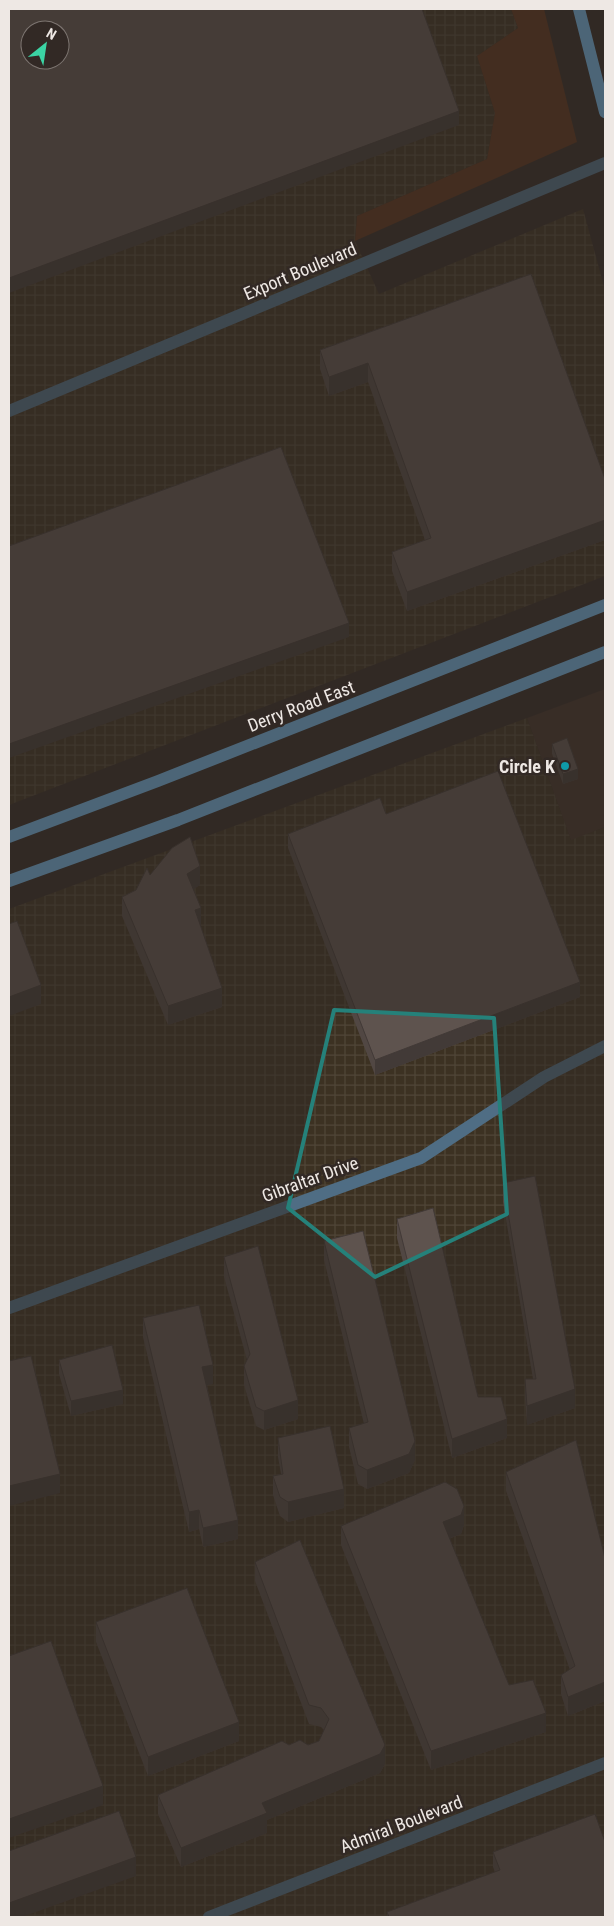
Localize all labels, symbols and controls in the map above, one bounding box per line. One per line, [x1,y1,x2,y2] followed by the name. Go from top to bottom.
[20,20,70,70] north arrow
[44,25,59,43] text: N
[240,238,360,304] street label: Export Boulevard
[245,676,357,736] street label: Derry Road East
[499,756,556,777] place label: Circle K
[559,760,571,772] marker: Circle K
[259,1152,361,1206] street label: Gibraltar Drive
[337,1791,465,1857] street label: Admiral Boulevard

